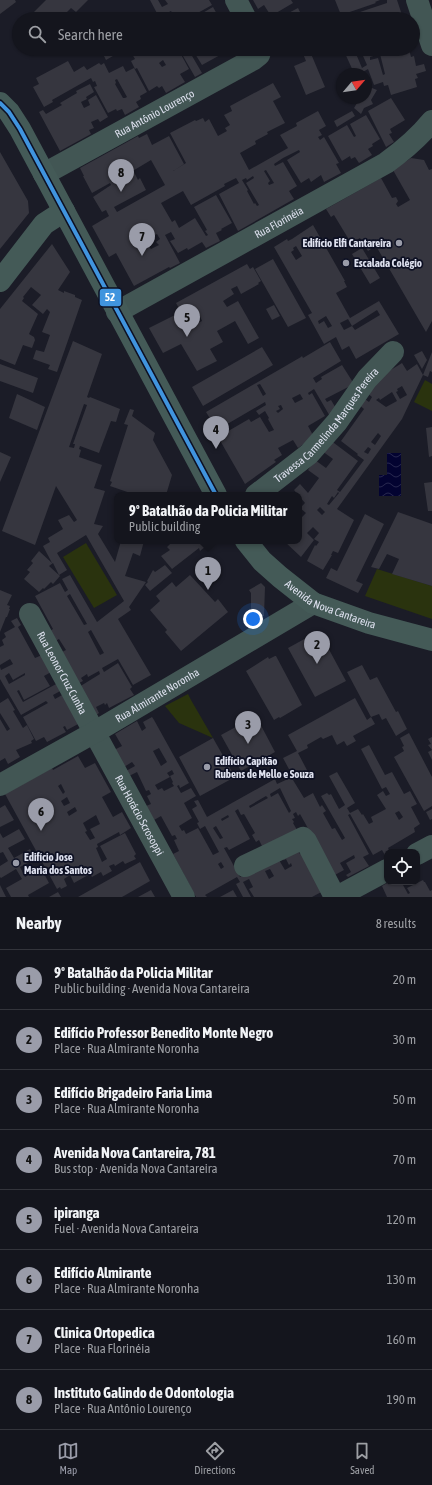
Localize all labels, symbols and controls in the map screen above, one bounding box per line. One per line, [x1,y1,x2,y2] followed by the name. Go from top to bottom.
[12,12,420,56] search box
[26,23,48,45] icon: search
[58,26,123,43] text: Search here
[336,68,372,104] north arrow
[113,87,196,140] street label: Rua Antônio Lourenço
[108,159,134,192] pin: 8
[252,204,305,241] street label: Rua Florinéia
[129,223,155,256] pin: 7
[302,237,391,249] place label: Edifício Elfi Cantareira
[394,238,404,248] marker: Edifício Elfi Cantareira
[354,257,422,269] place label: Escalada Colégio
[341,258,351,268] marker: Escalada Colégio
[99,288,122,307] line badge: 52
[105,291,115,303] text: 52
[174,304,200,337] pin: 5
[272,365,381,485] street label: Travessa Carmelinda Marques Pereira
[203,416,229,449] pin: 4
[114,492,302,544] popup
[129,502,287,519] text: 9º Batalhão da Policia Militar
[129,519,200,534] text: Public building
[195,557,221,590] pin: 1
[283,577,377,631] street label: Avenida Nova Cantareira
[243,609,263,629] your location
[35,629,89,716] street label: Rua Leonor Cruz Cunha
[304,631,330,664] pin: 2
[113,666,201,725] street label: Rua Almirante Noronha
[235,711,261,744] pin: 3
[215,755,314,780] place label: Edifício Capitão Rubens de Mello e Souza
[202,762,212,772] marker: Edifício Capitão Rubens de Mello e Souza
[113,773,166,857] street label: Rua Horácio Scrosoppi
[28,798,54,831] pin: 6
[384,849,420,885] map controls
[384,849,420,885] button: locate
[24,851,92,876] place label: Edifício Jose Maria dos Santos
[11,858,21,868] marker: Edifício Jose Maria dos Santos
[16,913,62,933] text: Nearby
[376,916,416,931] text: 8 results
[54,964,212,981] text: 9º Batalhão da Policia Militar
[26,972,32,987] text: 1
[393,972,416,987] text: 20 m
[54,981,250,996] text: Public building · Avenida Nova Cantareira
[54,1024,273,1041] text: Edifício Professor Benedito Monte Negro
[26,1032,32,1047] text: 2
[393,1032,416,1047] text: 30 m
[54,1041,199,1056] text: Place · Rua Almirante Noronha
[54,1084,212,1101] text: Edifício Brigadeiro Faria Lima
[26,1092,32,1107] text: 3
[393,1092,416,1107] text: 50 m
[54,1101,199,1116] text: Place · Rua Almirante Noronha
[54,1144,216,1161] text: Avenida Nova Cantareira, 781
[26,1152,32,1167] text: 4
[393,1152,416,1167] text: 70 m
[54,1161,217,1176] text: Bus stop · Avenida Nova Cantareira
[54,1204,100,1221] text: ipiranga
[26,1212,32,1227] text: 5
[387,1212,416,1227] text: 120 m
[54,1221,199,1236] text: Fuel · Avenida Nova Cantareira
[54,1264,152,1281] text: Edifício Almirante
[26,1272,32,1287] text: 6
[387,1272,416,1287] text: 130 m
[54,1281,199,1296] text: Place · Rua Almirante Noronha
[54,1324,155,1341] text: Clinica Ortopedica
[26,1332,32,1347] text: 7
[387,1332,416,1347] text: 160 m
[54,1341,150,1356] text: Place · Rua Florinéia
[54,1384,234,1401] text: Instituto Galindo de Odontologia
[26,1392,32,1407] text: 8
[387,1392,416,1407] text: 190 m
[54,1401,192,1416] text: Place · Rua Antônio Lourenço
[57,1440,79,1476] tab: Map
[194,1440,235,1476] tab: Directions
[350,1440,375,1476] tab: Saved

